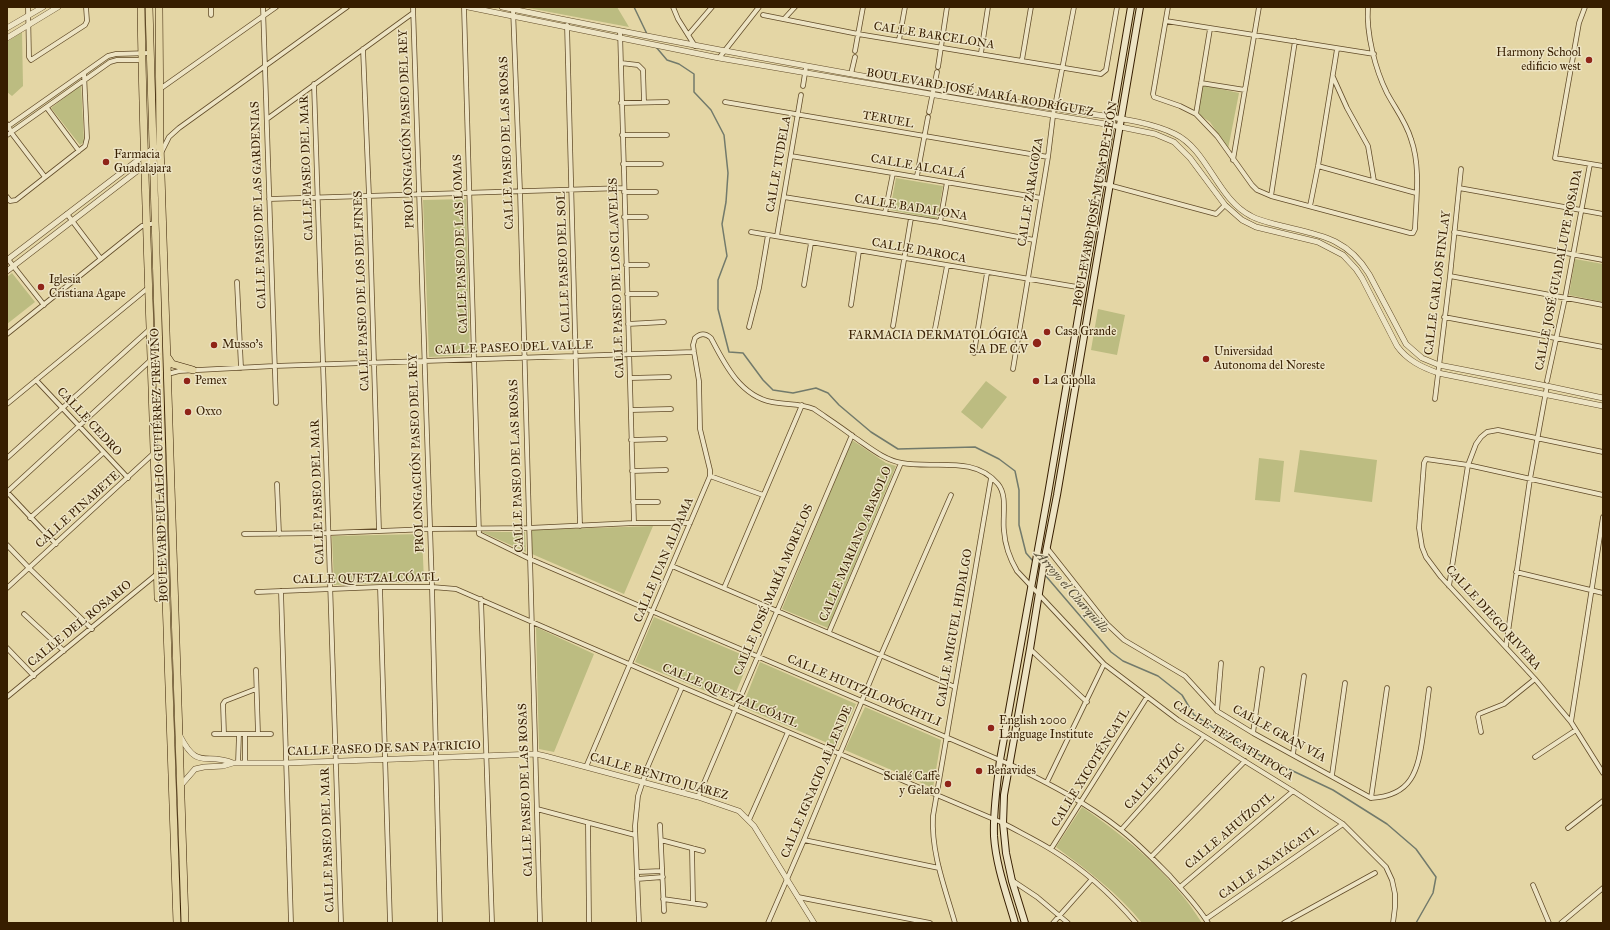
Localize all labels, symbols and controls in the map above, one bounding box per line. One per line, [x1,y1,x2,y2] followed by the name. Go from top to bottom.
[873,19,995,53] street label: CALLE BARCELONA
[396,29,418,229] street label: PROLONGACIÓN PASEO DEL REY
[1496,46,1581,74] place label: Harmony School edificio west
[1584,55,1594,65] marker: Harmony School edificio west
[497,56,517,230] street label: CALLE PASEO DE LAS ROSAS
[865,66,1095,120] street label: BOULEVARD JOSÉ MARÍA RODRÍGUEZ
[297,95,317,241] street label: CALLE PASEO DEL MAR
[1071,100,1121,308] street label: BOULEVARD JOSÉ MUSA DE LEÓN
[248,101,270,309] street label: CALLE PASEO DE LAS GARDENIAS
[861,108,915,132] street label: TERUEL
[763,114,795,214] street label: CALLE TUDELA
[1015,136,1047,248] street label: CALLE ZARAGOZA
[114,148,171,176] place label: Farmacia Guadalajara
[870,152,966,182] street label: CALLE ALCALÁ
[451,154,471,334] street label: CALLE PASEO DE LAS LOMAS
[101,157,111,167] marker: Farmacia Guadalajara
[1532,168,1586,372] street label: CALLE JOSÉ GUADALUPE POSADA
[606,177,628,379] street label: CALLE PASEO DE LOS CLAVELES
[351,191,373,391] street label: CALLE PASEO DE LOS DELFINES
[554,191,574,333] street label: CALLE PASEO DEL SOL
[853,192,969,224] street label: CALLE BADALONA
[1422,210,1454,356] street label: CALLE CARLOS FINLAY
[870,236,968,266] street label: CALLE DAROCA
[49,273,126,301] place label: Iglesia Cristiana Agape
[36,282,46,292] marker: Iglesia Cristiana Agape
[1055,325,1116,339] place label: Casa Grande
[1042,327,1052,337] marker: Casa Grande
[148,328,172,602] street label: BOULEVARD EULALIO GUTIÉRREZ TREVIÑO
[848,329,1028,357] place label: FARMACIA DERMATOLÓGICA S.A DE C.V
[1031,337,1043,349] marker: FARMACIA DERMATOLÓGICA S.A DE C.V
[222,338,263,352] place label: Musso's
[435,338,593,358] street label: CALLE PASEO DEL VALLE
[209,340,219,350] marker: Musso's
[1214,345,1325,373] place label: Universidad Autonoma del Noreste
[406,353,428,553] street label: PROLONGACIÓN PASEO DEL REY
[1201,354,1211,364] marker: Universidad Autonoma del Noreste
[195,374,227,388] place label: Pemex
[1044,374,1096,388] place label: La Cipolla
[182,376,192,386] marker: Pemex
[1031,376,1041,386] marker: La Cipolla
[507,379,527,553] street label: CALLE PASEO DE LAS ROSAS
[54,385,124,459] street label: CALLE CEDRO
[196,405,222,419] place label: Oxxo
[183,407,193,417] marker: Oxxo
[308,419,328,565] street label: CALLE PASEO DEL MAR
[817,464,895,624] street label: CALLE MARIANO ABASOLO
[33,468,123,552] street label: CALLE PINABETE
[631,495,697,625] street label: CALLE JUAN ALDAMA
[731,502,817,678] street label: CALLE JOSÉ MARÍA MORELOS
[1031,547,1111,637] water label: Arroyo el Charquillo
[934,548,976,708] street label: CALLE MIGUEL HIDALGO
[1442,563,1544,673] street label: CALLE DIEGO RIVERA
[293,571,439,587] street label: CALLE QUETZALCÓATL
[25,578,135,670] street label: CALLE DEL ROSARIO
[785,652,943,730] street label: CALLE HUITZILOPÓCHTLI
[660,661,800,731] street label: CALLE QUETZALCÓATL
[1170,698,1296,784] street label: CALLE TEZCATLIPOCA
[1230,702,1328,766] street label: CALLE GRAN VÍA
[516,703,536,877] street label: CALLE PASEO DE LAS ROSAS
[778,704,856,860] street label: CALLE IGNACIO ALLENDE
[1049,706,1133,830] street label: CALLE XICOTÉNCATL
[999,714,1093,742] place label: English 2000 Language Institute
[986,723,996,733] marker: English 2000 Language Institute
[287,738,481,760] street label: CALLE PASEO DE SAN PATRICIO
[1122,741,1188,813] street label: CALLE TÍZOC
[588,750,730,804] street label: CALLE BENITO JUÁREZ
[987,764,1036,778] place label: Benavides
[974,766,984,776] marker: Benavides
[318,767,338,913] street label: CALLE PASEO DEL MAR
[883,770,940,798] place label: Scialé Caffe y Gelato
[943,779,953,789] marker: Scialé Caffe y Gelato
[1182,789,1278,873] street label: CALLE AHUÍZOTL
[1216,823,1322,903] street label: CALLE AXAYÁCATL

